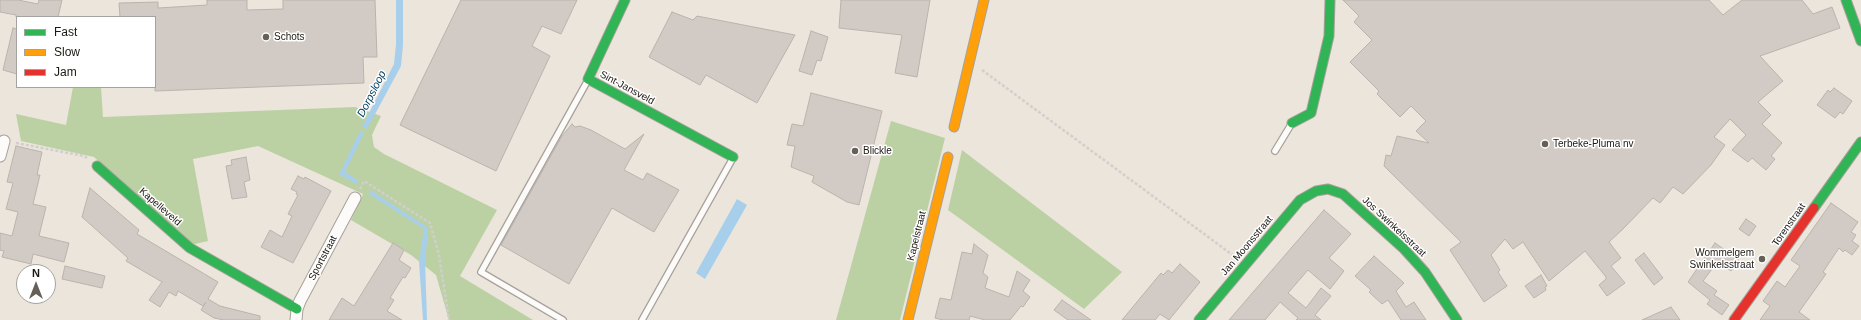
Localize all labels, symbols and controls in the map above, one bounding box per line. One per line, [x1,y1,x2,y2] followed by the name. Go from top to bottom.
[16,16,156,88] legend
[54,25,77,39] text: Fast
[274,31,305,43] place label: Schots
[261,32,271,42] marker: Schots
[54,45,80,59] text: Slow
[54,65,77,79] text: Jam
[355,69,389,119] water label: Dorpsloop
[598,69,656,107] street label: Sint-Jansveld
[1553,138,1634,150] place label: Terbeke-Pluma nv
[1540,139,1550,149] marker: Terbeke-Pluma nv
[863,145,892,157] place label: Blickle
[850,146,860,156] marker: Blickle
[137,186,183,228] street label: Kapelleveld
[1360,194,1428,260] street label: Jos Swinkelsstraat
[1770,201,1808,249] street label: Torenstraat
[905,210,929,262] street label: Kapelstraat
[1219,214,1275,278] street label: Jan Moonsstraat
[306,234,340,282] street label: Sportstraat
[1690,247,1754,270] place label: Wommelgem Swinkelsstraat
[1757,254,1767,264] marker: Wommelgem Swinkelsstraat
[16,264,56,304] north arrow
[32,267,40,279] text: N

